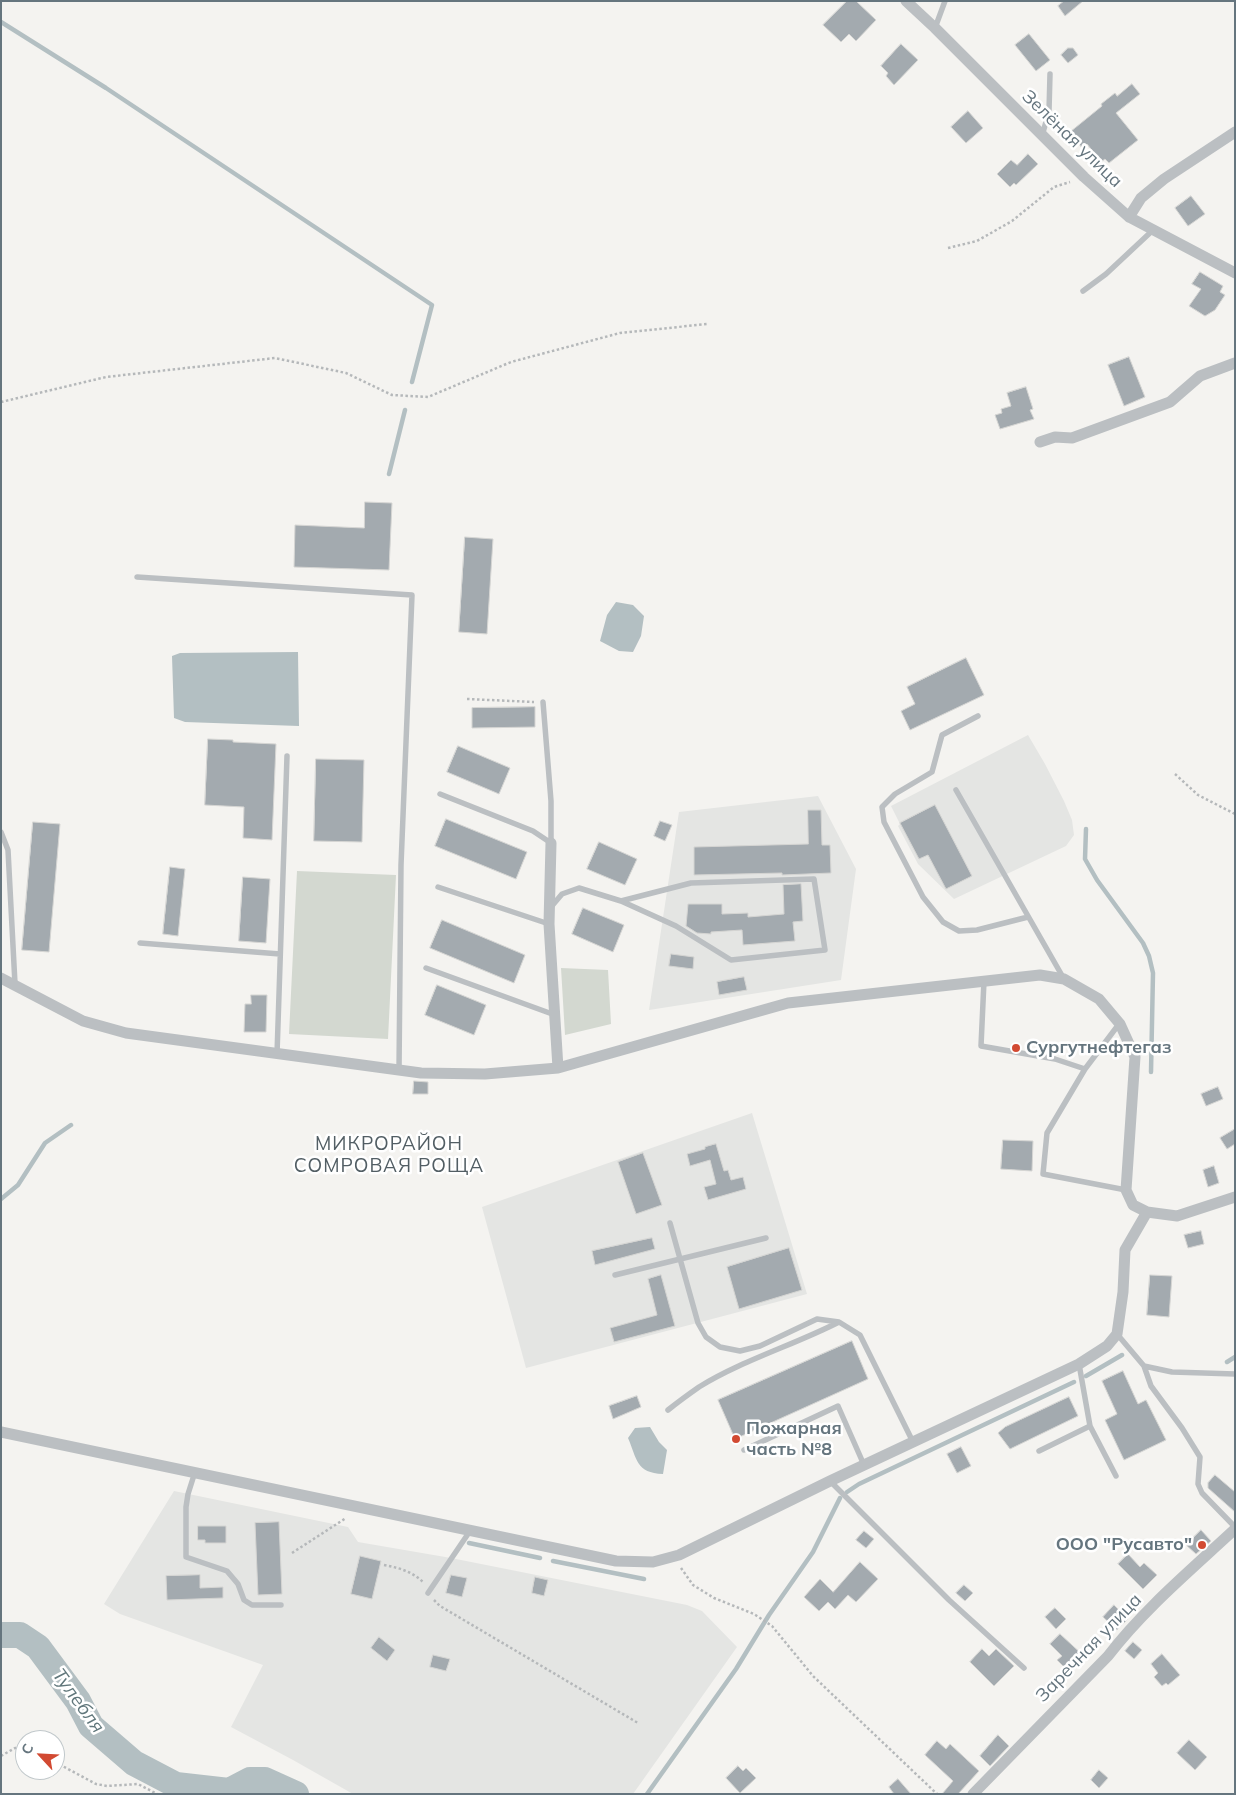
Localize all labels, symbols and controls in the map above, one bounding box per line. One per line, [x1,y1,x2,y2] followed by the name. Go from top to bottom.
[1017,86,1127,192] street label: Зелёная улица
[1026,1037,1172,1059] place label: Сургутнефтегаз
[1010,1042,1022,1054] marker: Сургутнефтегаз
[292,1133,486,1177] district label: МИКРОРАЙОН СОМРОВАЯ РОЩА
[746,1418,842,1460] place label: Пожарная часть №8
[730,1433,742,1445] marker: Пожарная часть №8
[1056,1534,1192,1556] place label: ООО "Русавто"
[1196,1539,1208,1551] marker: ООО "Русавто"
[1032,1589,1146,1707] street label: Заречная улица
[47,1664,109,1738] water label: Тулебля
[15,1730,65,1780] north arrow
[17,1741,37,1757] text: С

